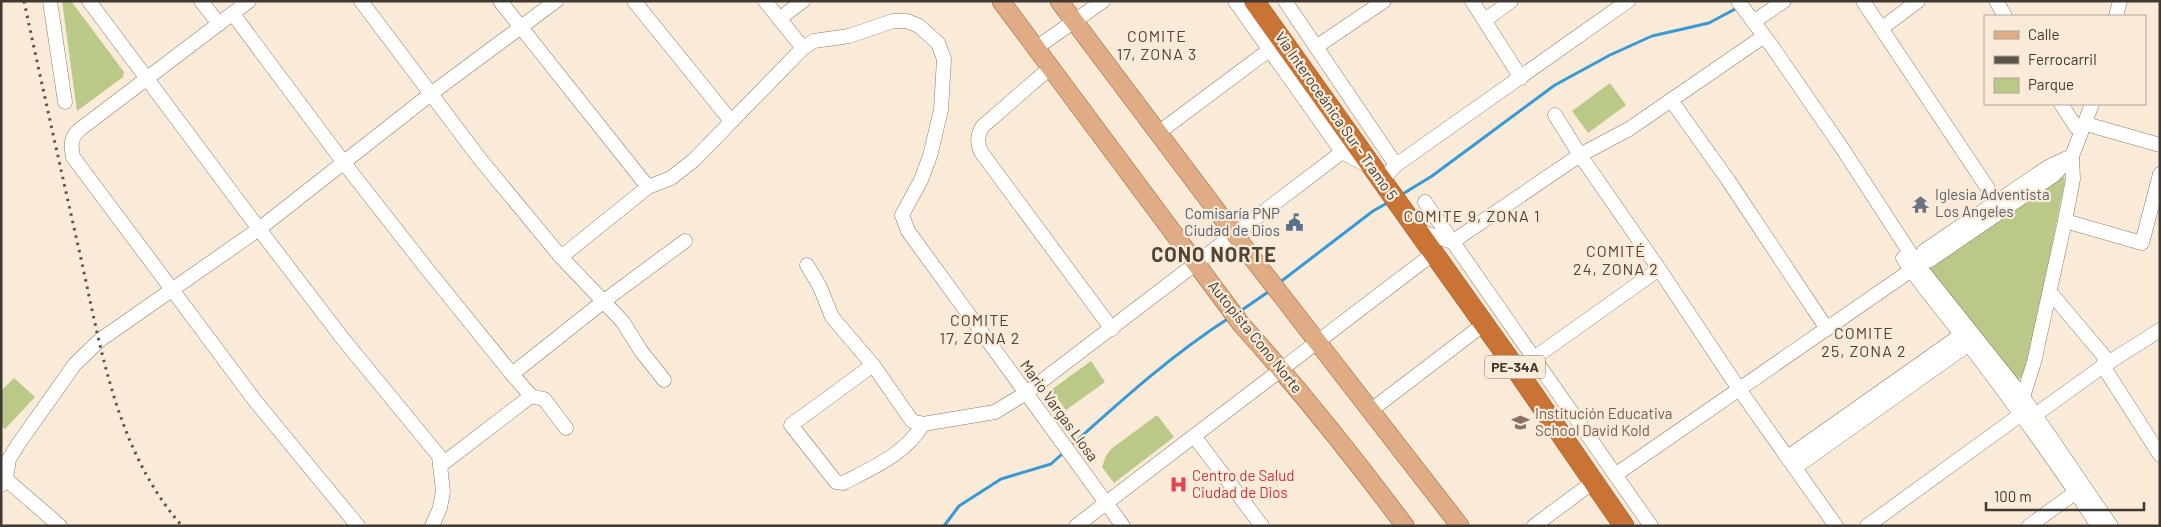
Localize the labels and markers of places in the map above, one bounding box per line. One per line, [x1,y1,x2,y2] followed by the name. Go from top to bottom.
[1935,185,2050,220] place label: Iglesia Adventista Los Angeles
[1911,194,1931,214] temple icon: Iglesia Adventista Los Angeles
[1184,204,1280,239] place label: Comisaría PNP Ciudad de Dios
[1284,213,1304,233] public building icon: Comisaría PNP Ciudad de Dios
[1535,404,1672,439] place label: Institución Educativa School David Kold
[1511,413,1531,433] school or university icon: Institución Educativa School David Kold
[1192,466,1294,501] place label: Centro de Salud Ciudad de Dios
[1168,475,1188,495] hospital icon: Centro de Salud Ciudad de Dios

